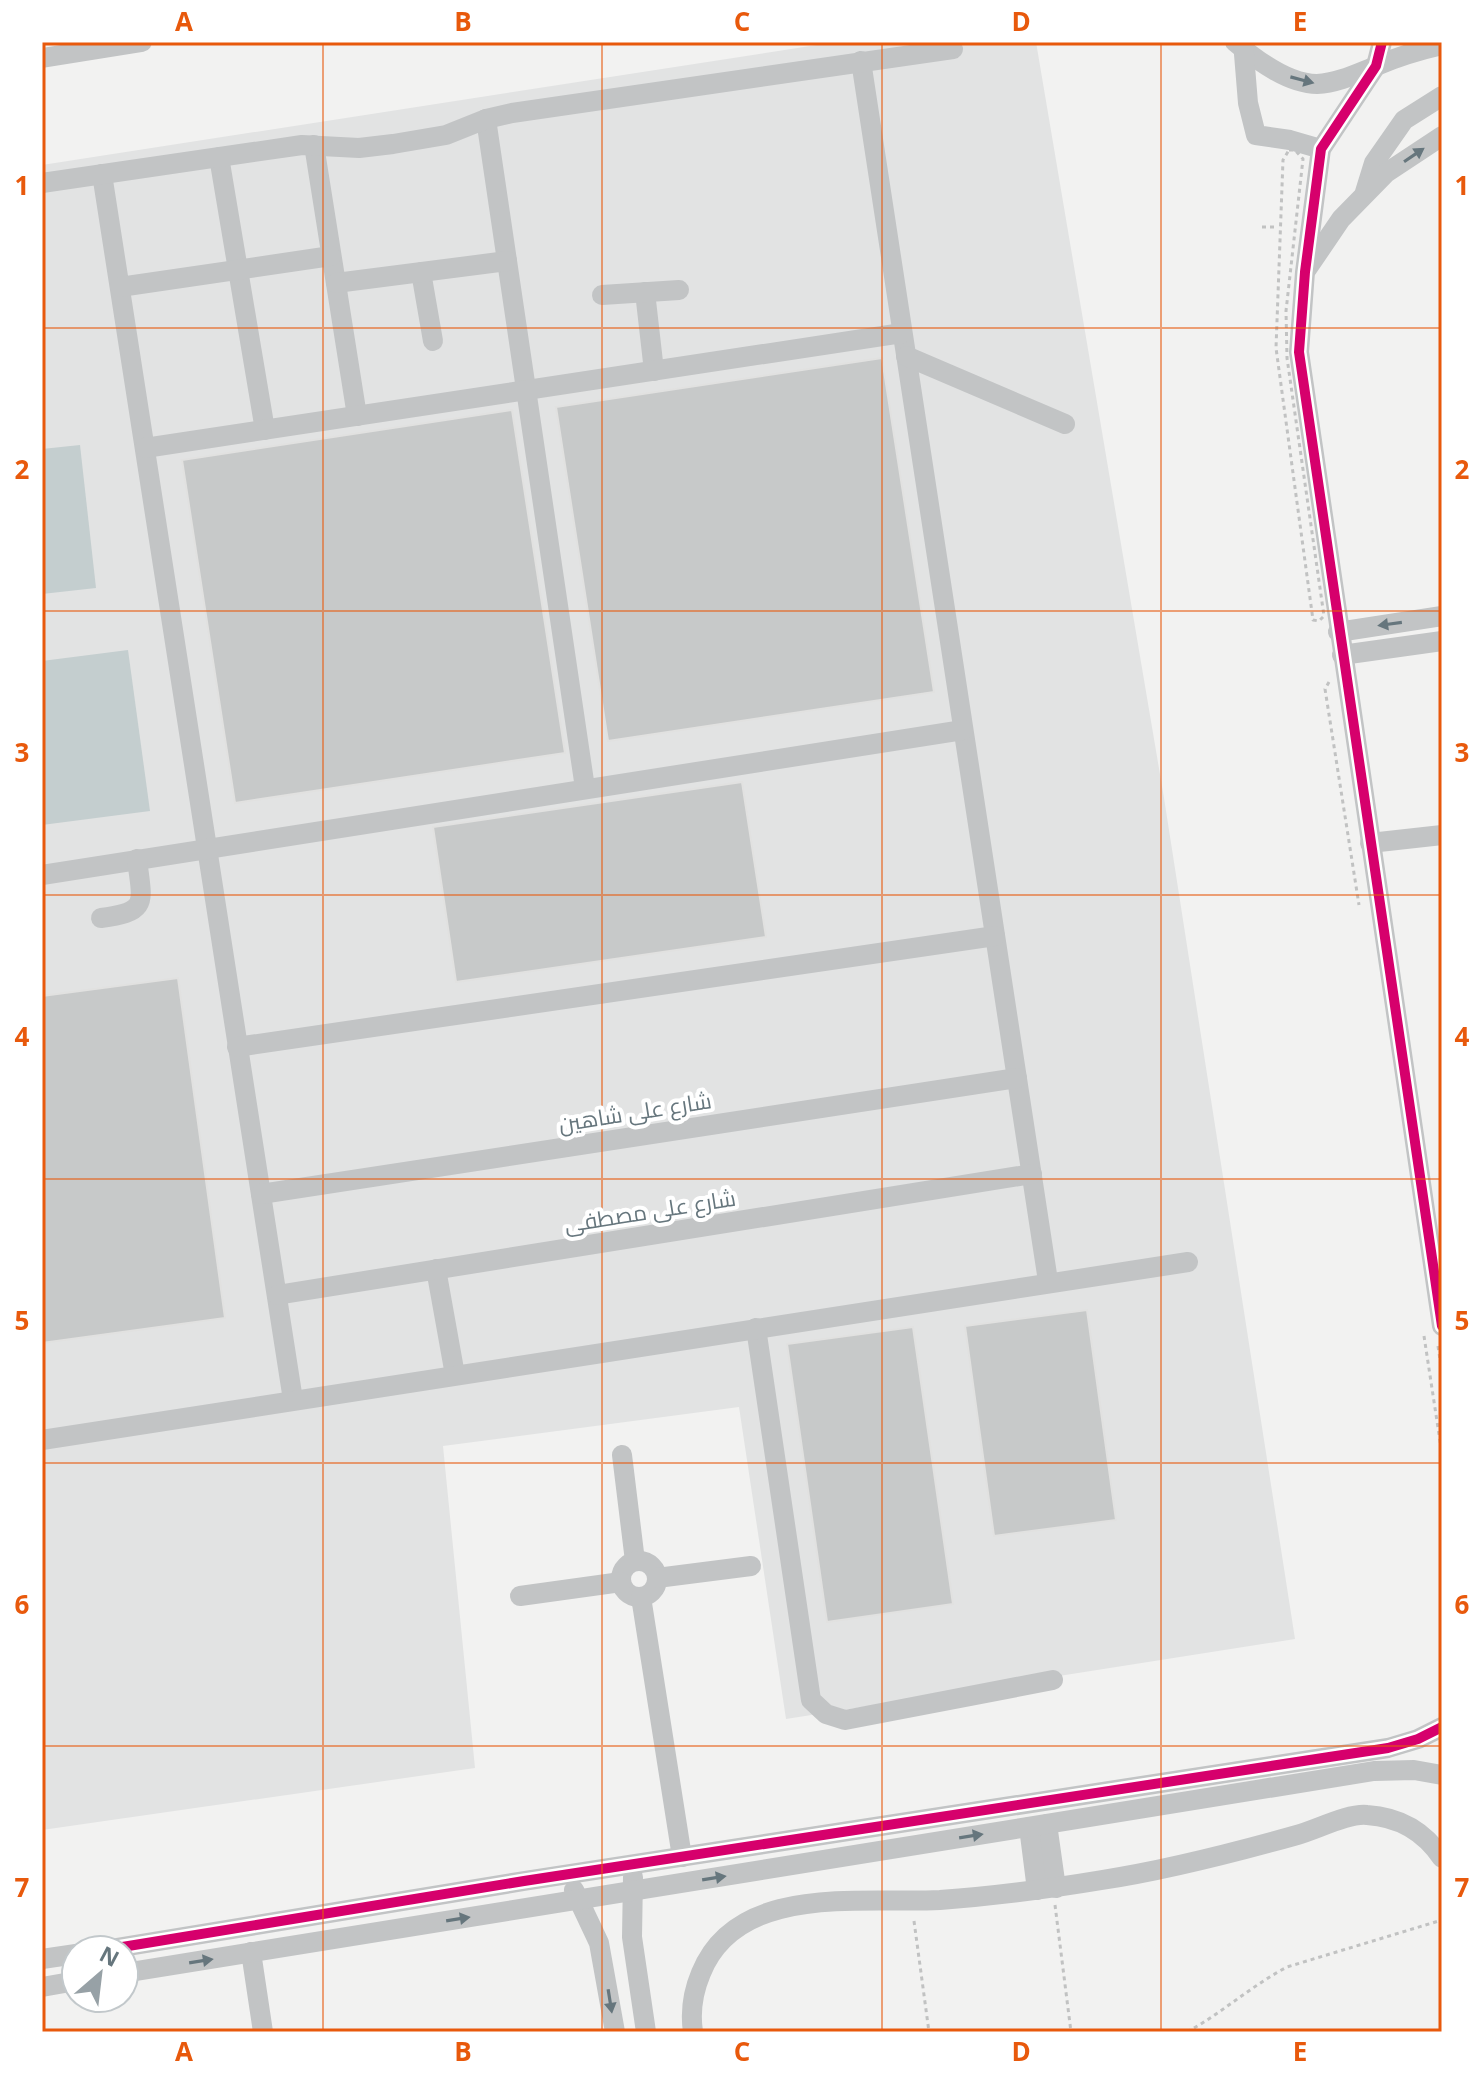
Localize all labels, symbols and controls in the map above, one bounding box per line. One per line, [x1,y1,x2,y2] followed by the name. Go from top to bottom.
[175,3,193,39] text: A
[454,3,472,39] text: B
[734,3,750,39] text: C
[1011,3,1031,39] text: D
[1293,3,1307,39] text: E
[1289,74,1314,86] one-way arrow
[1403,147,1424,162] one-way arrow
[15,167,29,203] text: 1
[1455,167,1469,203] text: 1
[15,451,30,487] text: 2
[1455,451,1470,487] text: 2
[1377,618,1402,631] one-way arrow
[15,734,29,770] text: 3
[1455,734,1469,770] text: 3
[15,1018,30,1054] text: 4
[1455,1018,1470,1054] text: 4
[556,1084,714,1139] street label: شارع على شاهين
[562,1182,738,1239] street label: شارع على مصطفى
[15,1302,29,1338] text: 5
[1455,1302,1469,1338] text: 5
[15,1586,30,1622] text: 6
[1455,1586,1470,1622] text: 6
[959,1830,984,1842] one-way arrow
[15,1869,30,1905] text: 7
[1455,1869,1470,1905] text: 7
[702,1871,727,1884] one-way arrow
[445,1912,470,1925] one-way arrow
[60,1934,140,2014] north arrow
[95,1938,125,1973] text: N
[189,1954,214,1966] one-way arrow
[605,1988,617,2013] one-way arrow
[175,2033,193,2069] text: A
[454,2033,472,2069] text: B
[734,2033,750,2069] text: C
[1011,2033,1031,2069] text: D
[1293,2033,1307,2069] text: E

